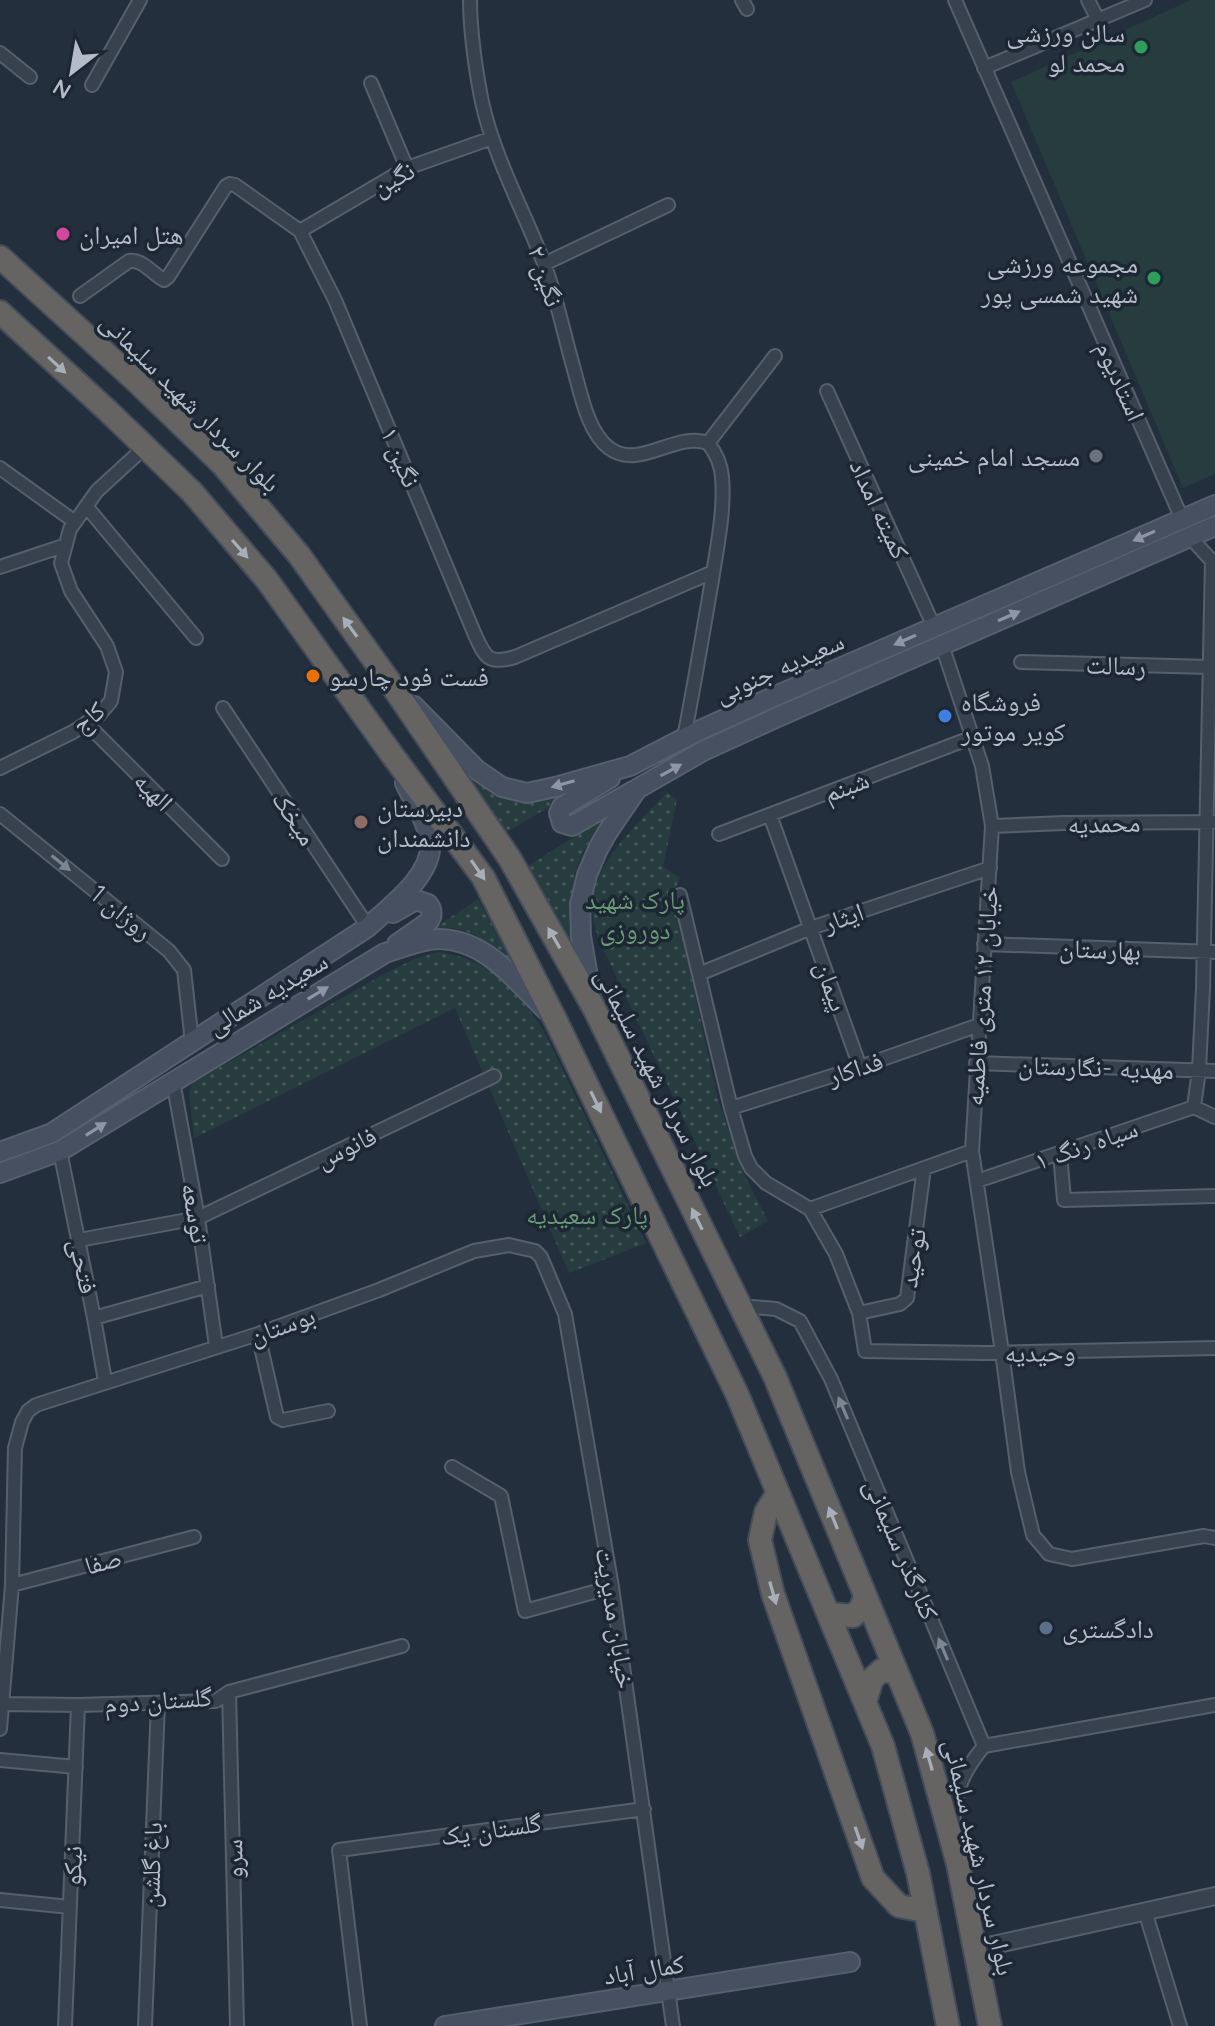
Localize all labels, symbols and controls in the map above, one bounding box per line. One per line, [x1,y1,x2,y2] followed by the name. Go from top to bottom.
[1006,16,1125,79] place label: سالن ورزشی محمد لو
[32,32,112,112] north arrow
[1132,38,1150,56] marker: سالن ورزشی محمد لو
[48,73,76,105] text: N
[366,153,420,203] street label: نگین
[79,218,183,251] place label: هتل امیران
[54,225,72,243] marker: هتل امیران
[521,241,571,311] street label: نگین ۲
[980,247,1138,310] place label: مجموعه ورزشی شهید شمسی پور
[1145,269,1163,287] marker: مجموعه ورزشی شهید شمسی پور
[94,305,288,499] street label: بلوار سردار شهید سلیمانی
[1087,336,1153,427] street label: استادیوم
[48,355,67,373] one-way arrow
[374,422,428,492] street label: نگین ۱
[908,440,1080,475] place label: مسجد امام خمینی
[1087,447,1105,465] marker: مسجد امام خمینی
[843,454,918,564] street label: کمیته امداد
[1132,529,1155,543] one-way arrow
[231,539,248,559] one-way arrow
[997,609,1021,622] one-way arrow
[343,616,359,637] one-way arrow
[709,624,849,710] street label: سعیدیه جنوبی
[893,633,917,646] one-way arrow
[1085,647,1147,683] street label: رسالت
[329,660,489,693] place label: فست فود چارسو
[304,667,322,685] marker: فست فود چارسو
[960,685,1066,748] place label: فروشگاه کویر موتور
[64,693,112,740] street label: کاج
[936,707,954,725] marker: فروشگاه کویر موتور
[819,762,874,811] street label: شبنم
[659,763,682,776] one-way arrow
[127,764,181,818] street label: الهیه
[551,778,575,791] one-way arrow
[265,784,325,852] street label: میخک
[377,791,470,854] place label: دبیرستان دانشمندان
[1067,806,1141,840] street label: محمدیه
[352,813,370,831] marker: دبیرستان دانشمندان
[50,854,71,871] one-way arrow
[470,860,485,881] one-way arrow
[84,877,160,947] street label: روژان 1
[585,883,685,946] park label: پارک شهید دوروزی
[957,885,1005,1107] street label: خیابان ۱۲ متری فاطمیه
[817,895,868,940] street label: ایثار
[547,926,561,949] one-way arrow
[1058,931,1142,967] street label: بهارستان
[201,944,333,1042] street label: سعیدیه شمالی
[808,957,856,1015] street label: پیمان
[588,962,728,1192] street label: بلوار سردار شهید سلیمانی
[307,987,329,1001] one-way arrow
[822,1044,887,1093] street label: فداکار
[1017,1048,1175,1086] street label: مهدیه -نگارستان
[589,1090,603,1114] one-way arrow
[1030,1111,1142,1177] street label: سیاه رنگ ۱
[310,1119,382,1175] street label: فانوس
[85,1122,107,1136] one-way arrow
[174,1180,218,1246] street label: توسعه
[526,1198,648,1231] park label: پارک سعیدیه
[691,1208,704,1231] one-way arrow
[891,1226,933,1290] street label: توحید
[62,1235,106,1297] street label: فتحی
[245,1298,319,1352] street label: بوستان
[1004,1335,1076,1369] street label: وحیدیه
[837,1396,850,1420] one-way arrow
[857,1473,947,1625] street label: کنارگذر سلیمانی
[826,1506,839,1530] one-way arrow
[81,1540,125,1582] street label: صفا
[589,1545,643,1691] street label: خیابان مدیریت
[767,1581,780,1605] one-way arrow
[1062,1612,1154,1645] place label: دادگستری
[1037,1619,1055,1637] marker: دادگستری
[936,1636,949,1660] one-way arrow
[103,1680,214,1722] street label: گلستان دوم
[937,1736,1023,1978] street label: بلوار سردار شهید سلیمانی
[922,1747,935,1771] one-way arrow
[438,1806,544,1852] street label: گلستان یک
[133,1821,169,1909] street label: باغ گلشن
[854,1826,866,1850] one-way arrow
[216,1839,250,1879] street label: سرو
[55,1845,89,1887] street label: نیکو
[601,1946,687,1992] street label: کمال آباد

